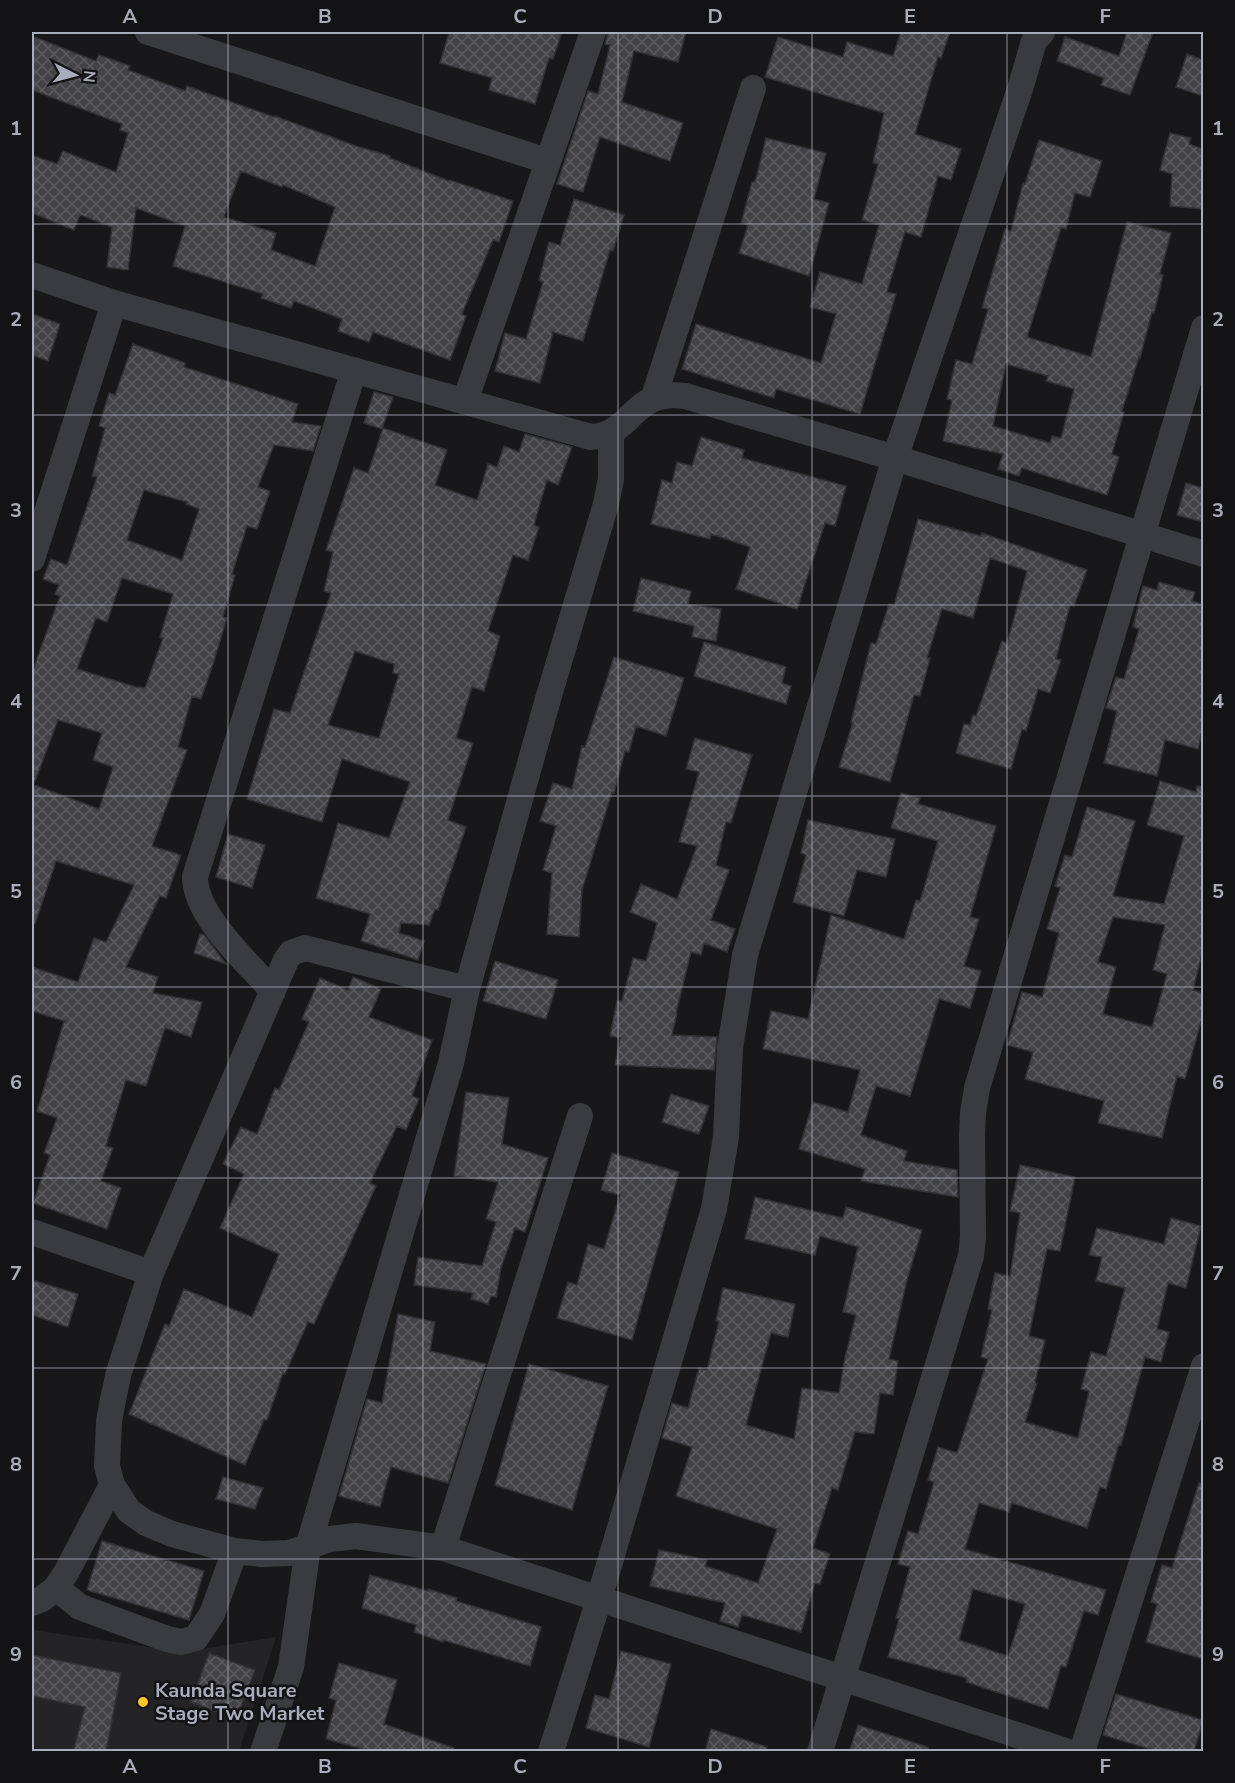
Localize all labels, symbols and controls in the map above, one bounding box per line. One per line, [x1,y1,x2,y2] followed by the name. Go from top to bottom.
[123,3,138,30] text: A
[318,3,332,30] text: B
[513,3,527,30] text: C
[707,3,723,30] text: D
[904,3,916,30] text: E
[1099,3,1111,30] text: F
[45,45,105,105] north arrow
[77,69,100,84] text: N
[10,115,22,142] text: 1
[1212,115,1224,142] text: 1
[10,306,22,333] text: 2
[1212,306,1224,333] text: 2
[10,497,22,524] text: 3
[1212,497,1224,524] text: 3
[10,688,22,715] text: 4
[1212,688,1224,715] text: 4
[10,878,22,905] text: 5
[1212,878,1224,905] text: 5
[10,1069,22,1096] text: 6
[1212,1069,1224,1096] text: 6
[10,1260,22,1287] text: 7
[1212,1260,1224,1287] text: 7
[10,1451,22,1478] text: 8
[1212,1451,1224,1478] text: 8
[10,1641,22,1668] text: 9
[1212,1641,1224,1668] text: 9
[155,1677,325,1727] place label: Kaunda Square Stage Two Market
[136,1695,150,1709] marker: Kaunda Square Stage Two Market
[123,1753,138,1780] text: A
[318,1753,332,1780] text: B
[513,1753,527,1780] text: C
[707,1753,723,1780] text: D
[904,1753,916,1780] text: E
[1099,1753,1111,1780] text: F

